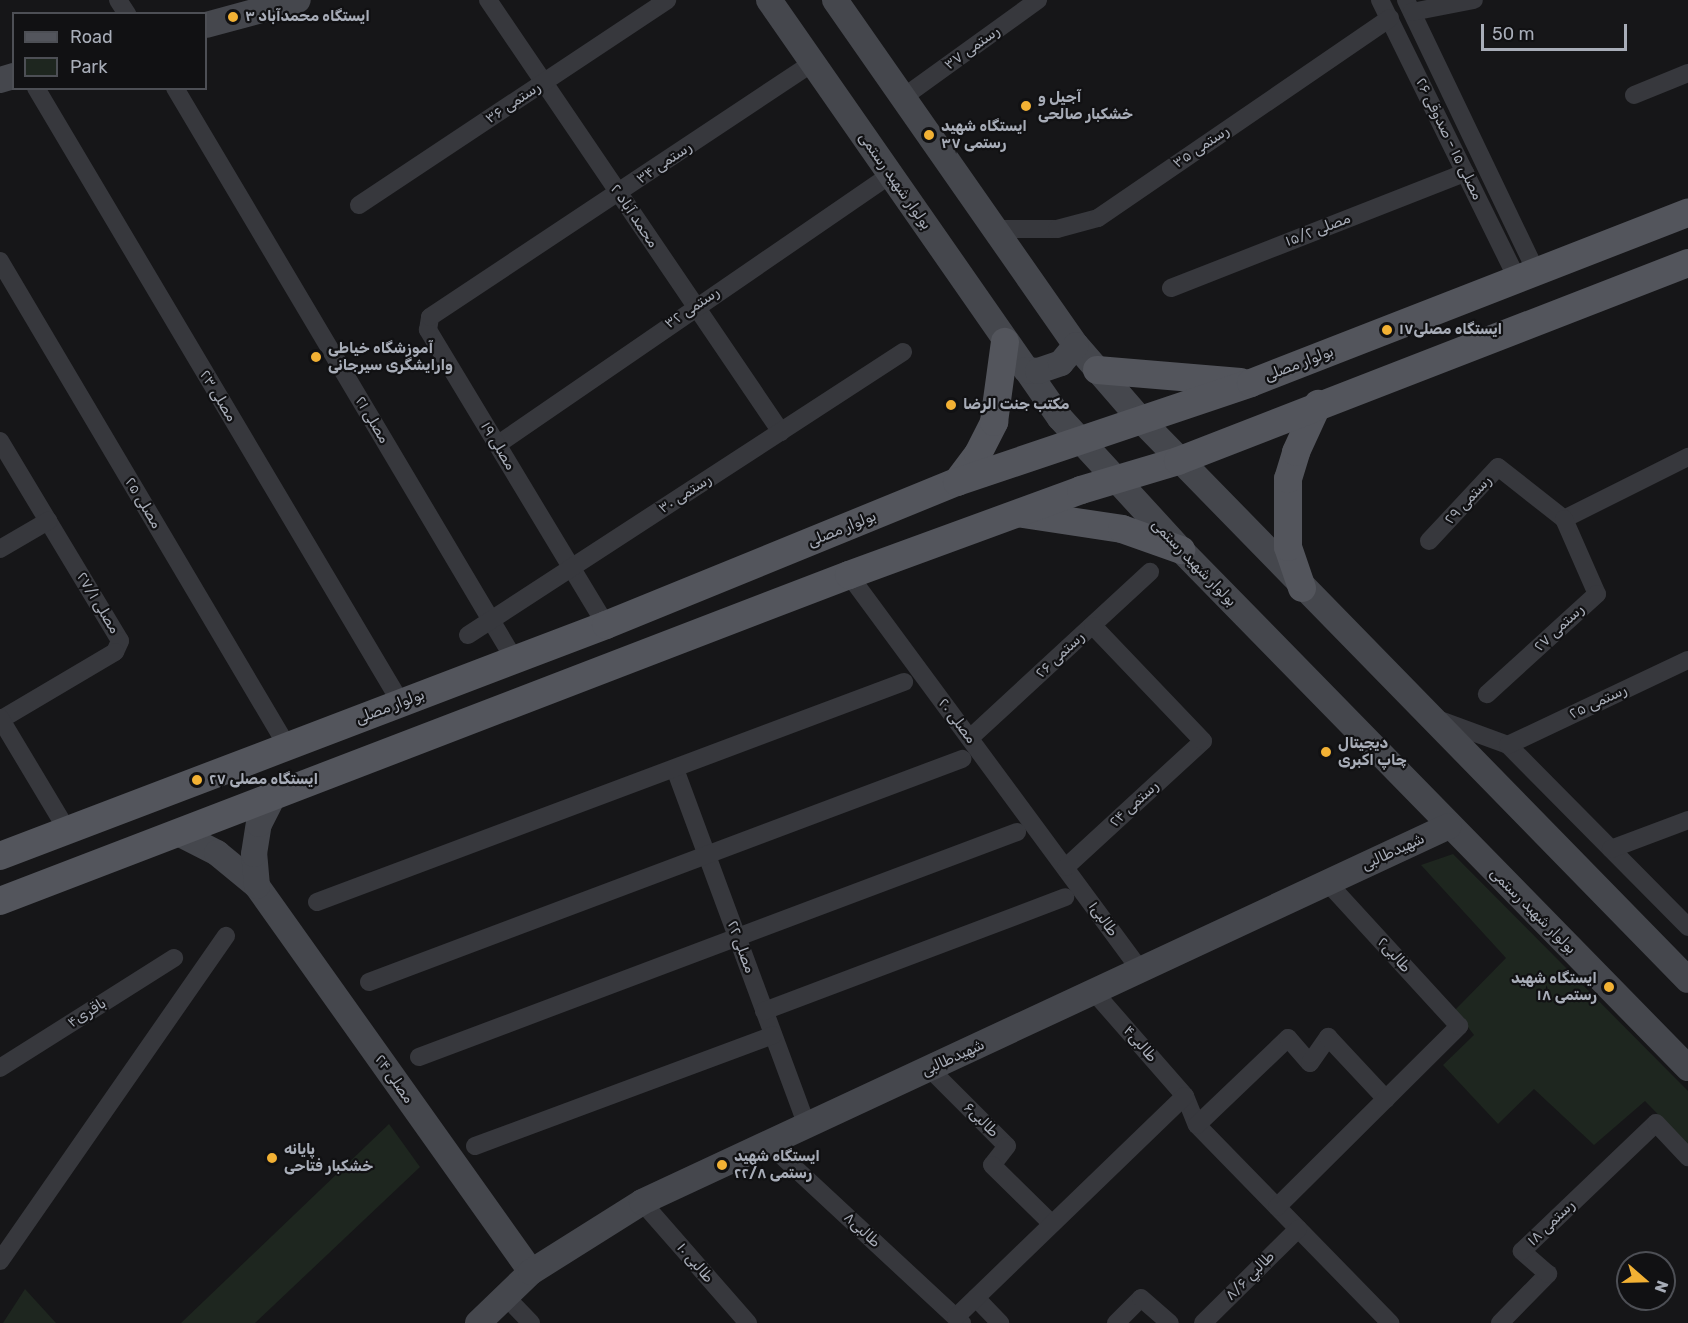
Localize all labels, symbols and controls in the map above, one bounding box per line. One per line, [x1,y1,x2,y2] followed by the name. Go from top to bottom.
[245,8,370,26] place label: ایستگاه محمدآباد ۳
[226,10,240,24] marker: ایستگاه محمدآباد ۳
[12,12,207,90] legend
[1484,12,1630,50] scale bar
[941,22,1003,74] street label: رستمی ۳۷
[1492,23,1535,45] text: 50 m
[70,26,113,48] text: Road
[70,56,107,78] text: Park
[1412,75,1486,203] street label: مصلی ۱۵ - صدوقی ۲۶
[482,78,544,128] street label: رستمی ۳۶
[1038,88,1133,123] place label: آجیل و خشکبار صالحی
[1019,99,1033,113] marker: آجیل و خشکبار صالحی
[941,117,1027,152] place label: ایستگاه شهید رستمی ۳۷
[1170,122,1232,172] street label: رستمی ۳۵
[922,128,936,142] marker: ایستگاه شهید رستمی ۳۷
[855,129,935,233] street label: بولوار شهید رستمی
[633,138,695,188] street label: رستمی ۳۴
[606,181,662,251] street label: محمد آباد ۲
[1283,209,1353,251] street label: مصلی ۱۵/۲
[661,283,723,333] street label: رستمی ۳۲
[1399,321,1502,339] place label: ایستگاه مصلی۱۷
[1380,323,1394,337] marker: ایستگاه مصلی۱۷
[328,339,453,374] place label: آموزشگاه خیاطی وارایشگری سیرجانی
[1262,343,1336,385] street label: بولوار مصلی
[309,350,323,364] marker: آموزشگاه خیاطی وارایشگری سیرجانی
[196,367,240,425] street label: مصلی ۲۳
[351,393,393,447] street label: مصلی ۲۱
[963,396,1069,414] place label: مكتب جنت الرضا
[944,398,958,412] marker: مكتب جنت الرضا
[477,419,519,473] street label: مصلی ۱۹
[655,470,715,518] street label: رستمی ۳۰
[1441,472,1495,528] street label: رستمی ۲۹
[121,474,165,532] street label: مصلی ۲۵
[805,507,879,551] street label: بولوار مصلی
[1148,516,1240,610] street label: بولوار شهید رستمی
[73,569,123,637] street label: مصلی ۲۷/۱
[1530,600,1588,656] street label: رستمی ۲۷
[1032,628,1088,682] street label: رستمی ۲۶
[1566,681,1630,723] street label: رستمی ۲۵
[353,686,427,728] street label: بولوار مصلی
[934,695,980,747] street label: مصلی ۲۰
[1338,734,1407,769] place label: دیجیتال چاپ اکبری
[1319,745,1333,759] marker: دیجیتال چاپ اکبری
[209,771,318,789] place label: ایستگاه مصلی ۲۷
[190,773,204,787] marker: ایستگاه مصلی ۲۷
[1106,777,1162,831] street label: رستمی ۲۴
[1358,830,1428,874] street label: شهیدطالبی
[1486,864,1580,958] street label: بولوار شهید رستمی
[1084,898,1122,940] street label: طالبی۱
[723,918,759,976] street label: مصلی ۲۲
[1373,934,1415,976] street label: طالبی۲
[1511,969,1597,1004] place label: ایستگاه شهید رستمی ۱۸
[1602,980,1616,994] marker: ایستگاه شهید رستمی ۱۸
[64,994,110,1032] street label: باقری۴
[1119,1022,1161,1066] street label: طالبی۴
[918,1036,988,1080] street label: شهیدطالبی
[371,1051,417,1107] street label: مصلی ۲۴
[960,1099,1002,1141] street label: طالبی۶
[284,1140,373,1175] place label: پایانه خشکبار فتاحی
[734,1147,820,1182] place label: ایستگاه شهید رستمی ۲۲/۸
[265,1151,279,1165] marker: پایانه خشکبار فتاحی
[715,1158,729,1172] marker: ایستگاه شهید رستمی ۲۲/۸
[1524,1196,1578,1250] street label: رستمی ۱۸
[840,1209,884,1251] street label: طالبی۸
[673,1239,717,1287] street label: طالبی ۱۰
[1222,1248,1278,1304] street label: طالبي ۸/۶
[1616,1251,1676,1311] north arrow
[1651,1278,1672,1295] text: N

